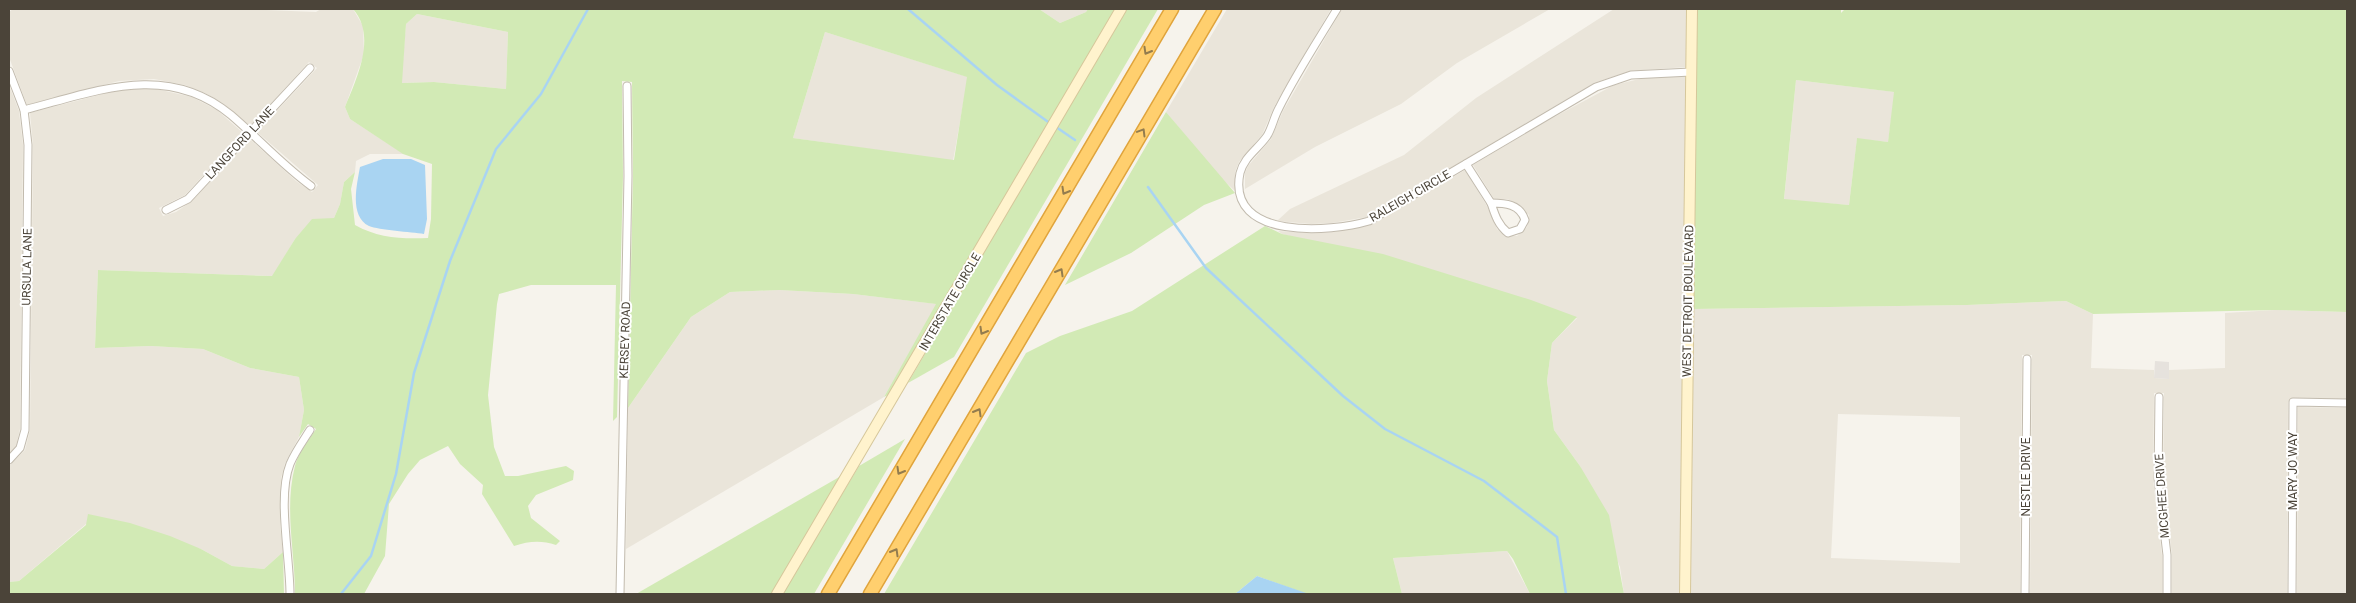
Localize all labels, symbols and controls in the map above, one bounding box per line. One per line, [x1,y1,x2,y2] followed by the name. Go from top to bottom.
[1144,45,1154,54] one-way arrow
[203,104,277,182] street label: LANGFORD LANE
[1136,129,1146,138] one-way arrow
[1367,167,1453,225] street label: RALEIGH CIRCLE
[1061,185,1071,194] one-way arrow
[1680,225,1696,377] street label: WEST DETROIT BOULEVARD
[19,228,35,306] street label: URSULA LANE
[916,251,984,353] street label: INTERSTATE CIRCLE
[1054,269,1064,278] one-way arrow
[617,301,633,379] street label: KERSEY ROAD
[979,326,989,335] one-way arrow
[971,409,981,418] one-way arrow
[2286,431,2300,510] street label: MARY JO WAY
[2019,437,2033,516] street label: NESTLE DRIVE
[2152,453,2172,539] street label: MCGHEE DRIVE
[897,466,907,475] one-way arrow
[889,549,899,558] one-way arrow

